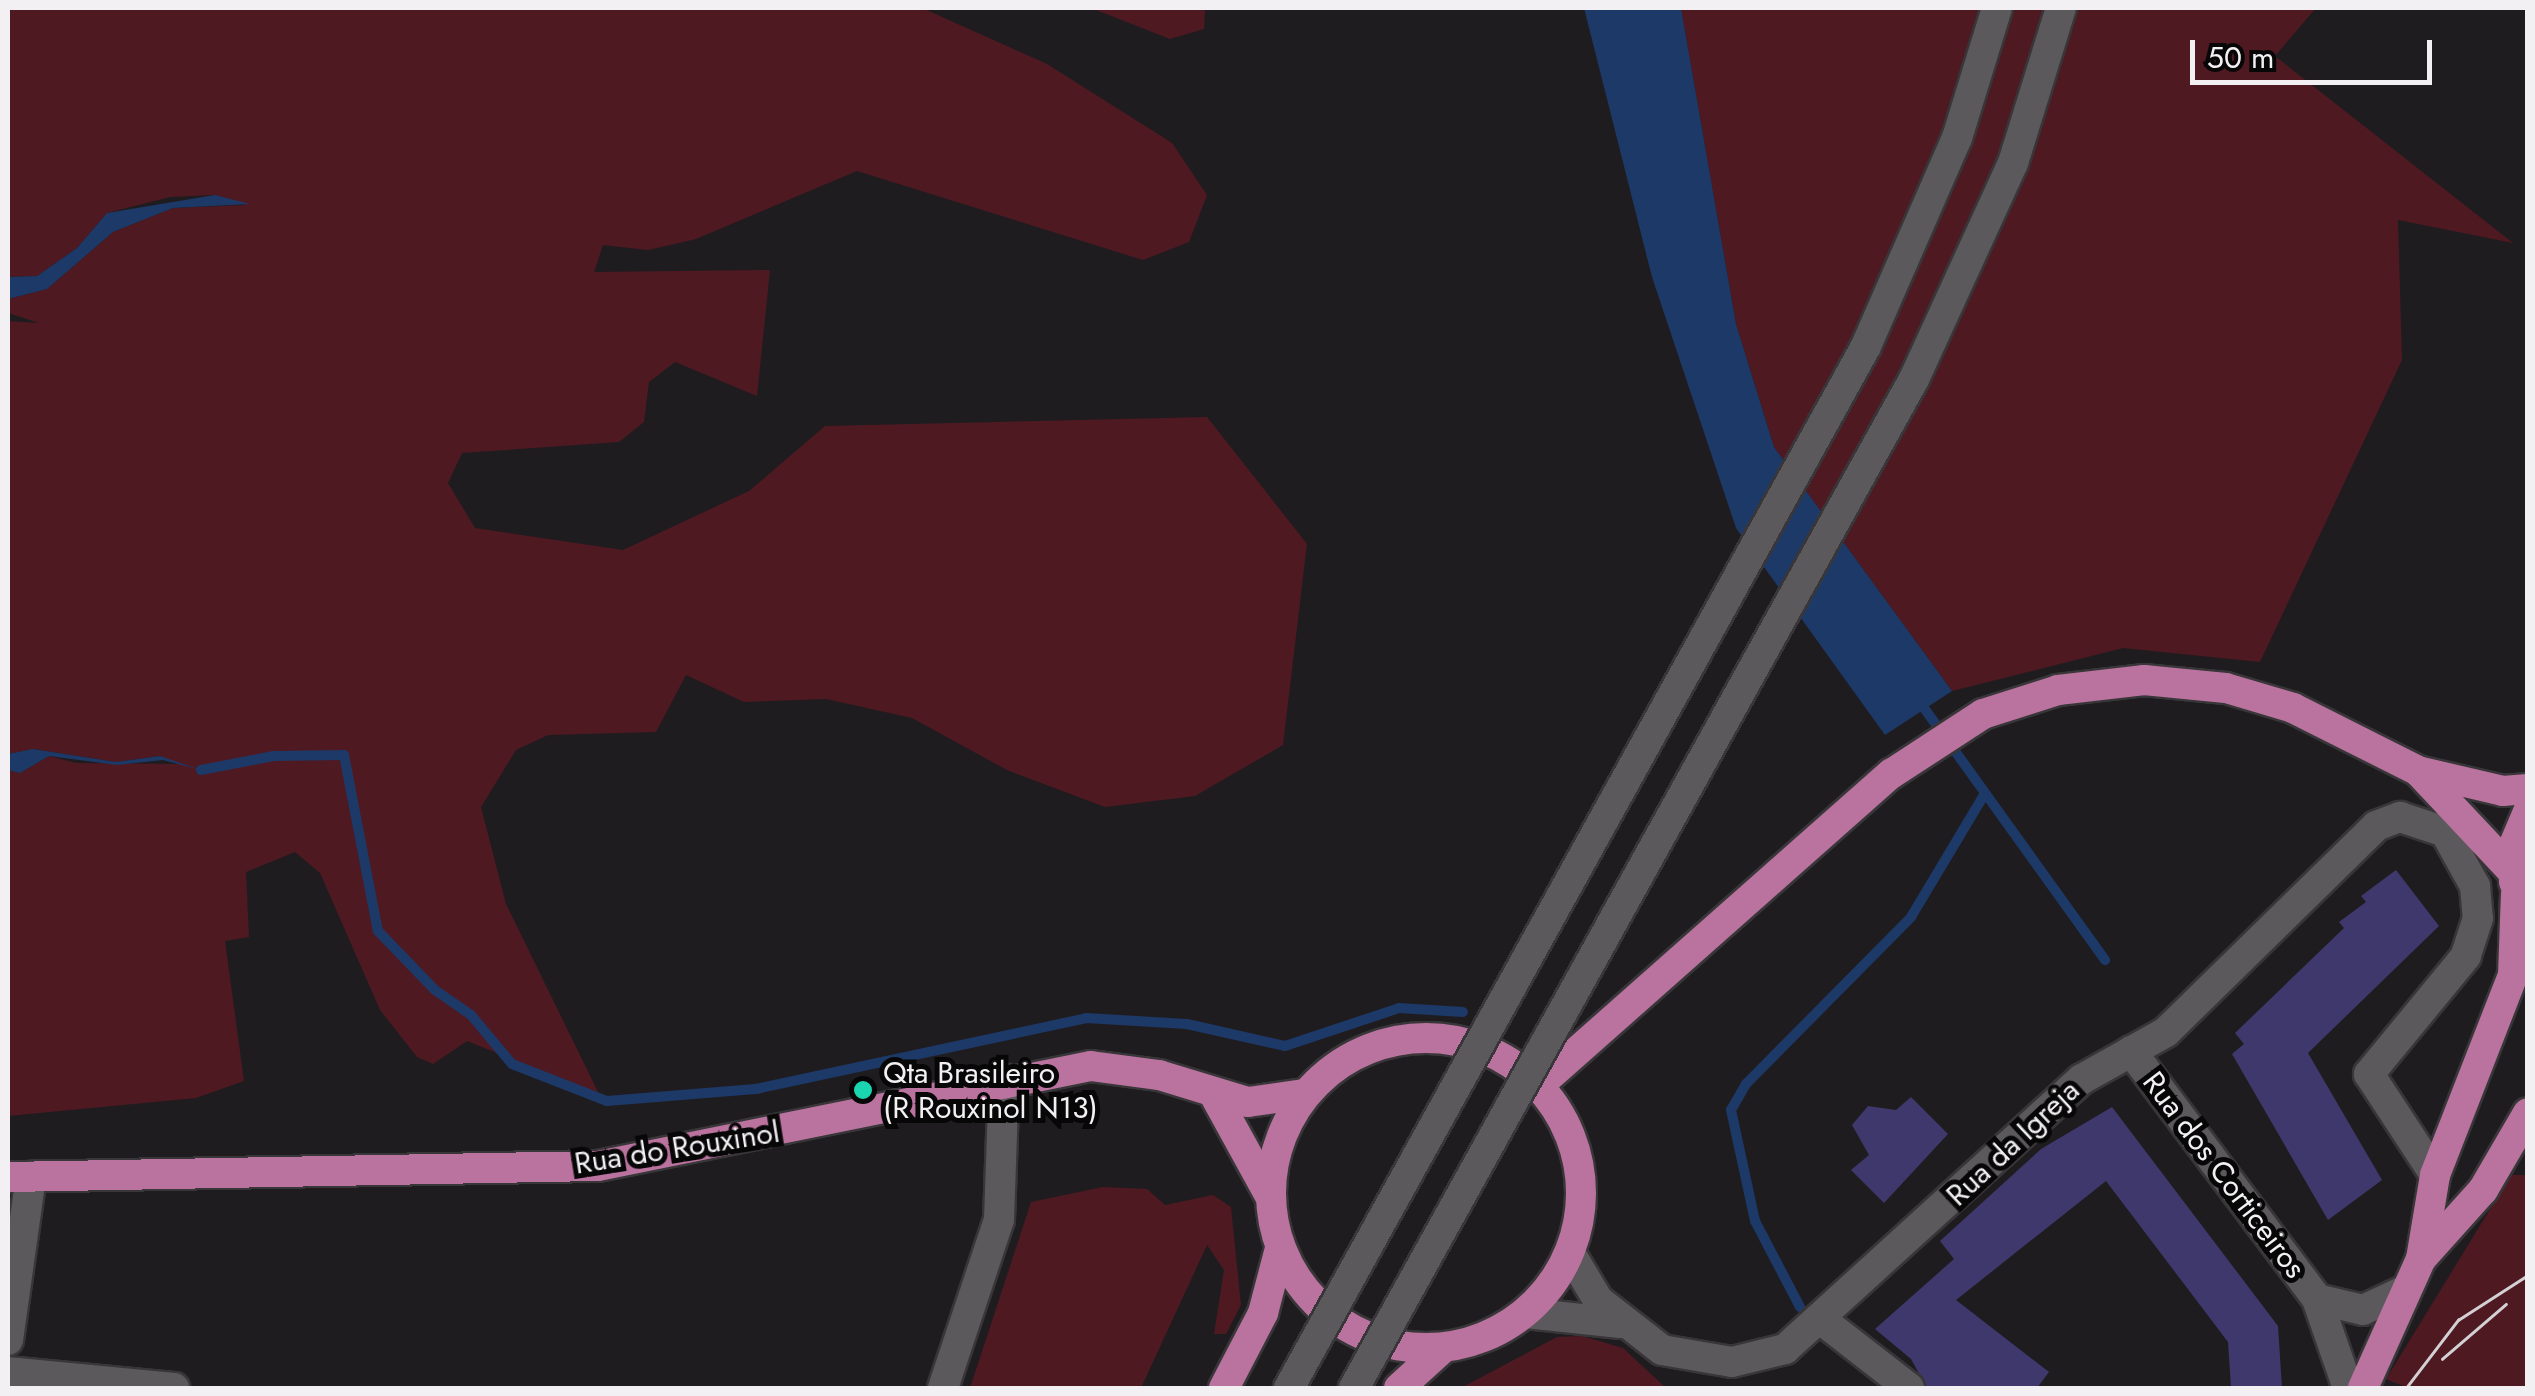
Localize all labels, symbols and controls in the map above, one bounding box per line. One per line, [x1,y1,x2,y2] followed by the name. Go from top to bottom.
[2195,20,2438,82] scale bar
[2207,36,2274,79] text: 50 m
[883,1055,1098,1126] place label: Qta Brasileiro (R Rouxinol N13)
[2135,1065,2313,1285] street label: Rua dos Corticeiros
[1939,1072,2087,1214] street label: Rua da Igreja
[852,1079,874,1101] marker: Qta Brasileiro (R Rouxinol N13)
[572,1114,782,1182] street label: Rua do Rouxinol

